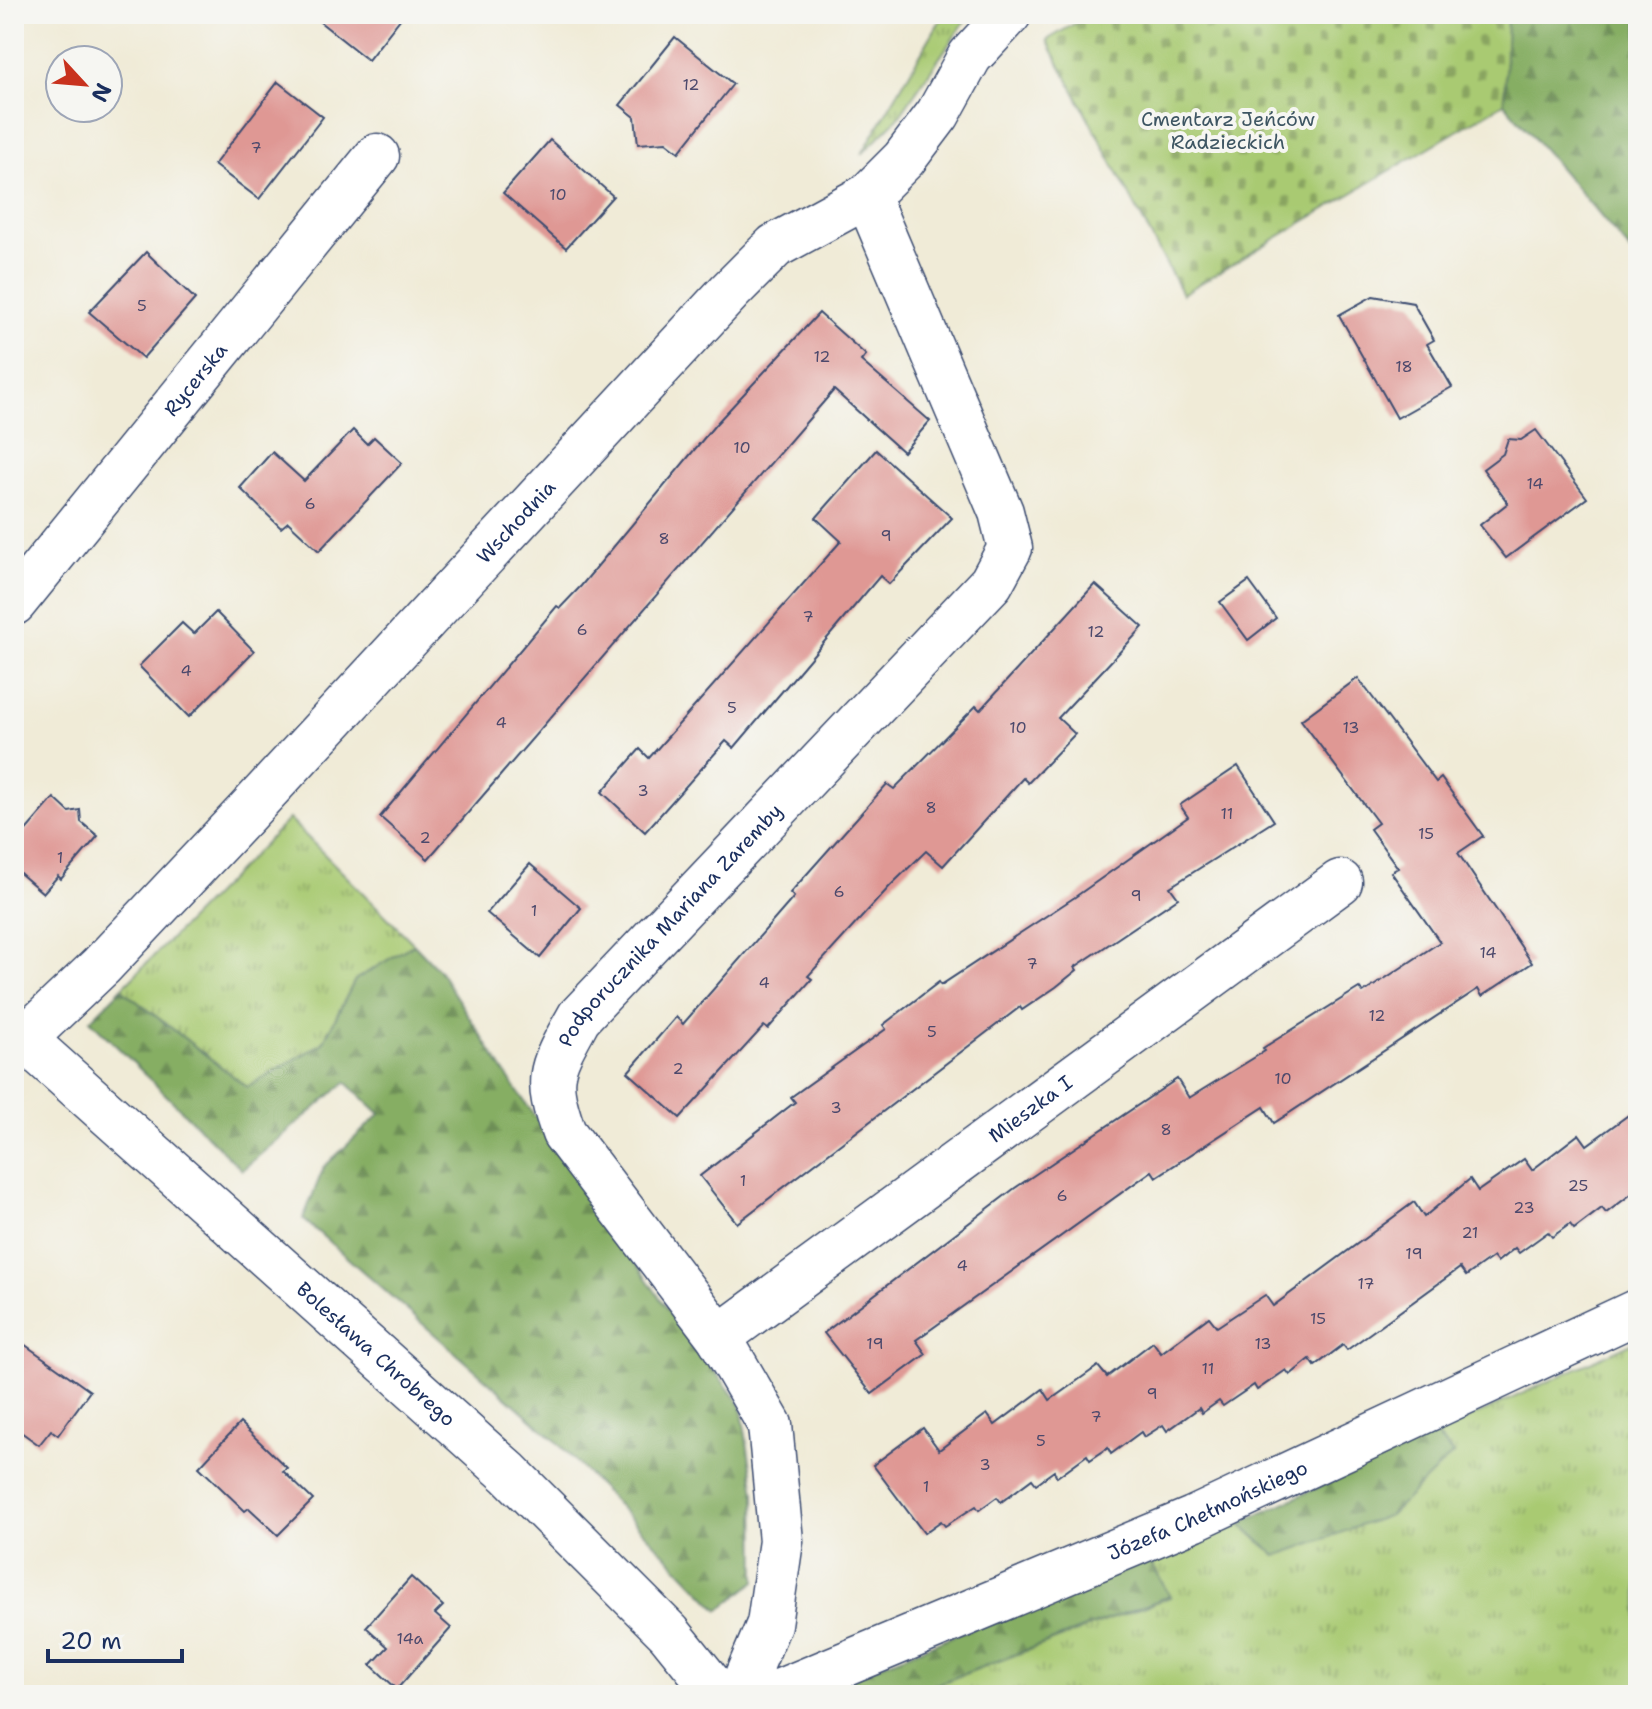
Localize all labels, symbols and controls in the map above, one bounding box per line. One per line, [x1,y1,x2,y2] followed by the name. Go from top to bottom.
[44,44,124,124] north arrow
[682,74,700,95] house number: 12
[85,78,118,107] text: N
[1141,106,1315,155] park label: Cmentarz Jeńców Radzieckich
[250,137,262,158] house number: 7
[549,184,567,205] house number: 10
[137,295,147,316] house number: 5
[158,337,233,421] street label: Rycerska
[813,346,831,367] house number: 12
[1395,356,1413,377] house number: 18
[733,437,751,458] house number: 10
[1526,473,1544,494] house number: 14
[471,474,561,569] street label: Wschodnia
[304,493,316,514] house number: 6
[880,525,892,546] house number: 9
[658,528,670,549] house number: 8
[802,606,814,627] house number: 7
[576,619,588,640] house number: 6
[1087,621,1105,642] house number: 12
[180,660,192,681] house number: 4
[727,697,737,718] house number: 5
[495,712,507,733] house number: 4
[1009,717,1027,738] house number: 10
[1342,717,1360,738] house number: 13
[637,780,649,801] house number: 3
[925,797,937,818] house number: 8
[552,798,788,1051] street label: Podporucznika Mariana Zaremby
[1221,803,1233,824] house number: 11
[1418,823,1434,844] house number: 15
[419,827,431,848] house number: 2
[57,847,63,868] house number: 1
[833,881,845,902] house number: 6
[1130,885,1142,906] house number: 9
[531,900,537,921] house number: 1
[1479,942,1497,963] house number: 14
[1026,953,1038,974] house number: 7
[758,972,770,993] house number: 4
[1368,1005,1386,1026] house number: 12
[927,1021,937,1042] house number: 5
[672,1058,684,1079] house number: 2
[1274,1068,1292,1089] house number: 10
[983,1069,1078,1148] street label: Mieszka I
[830,1097,842,1118] house number: 3
[1160,1119,1172,1140] house number: 8
[740,1170,746,1191] house number: 1
[1568,1175,1588,1196] house number: 25
[1056,1185,1068,1206] house number: 6
[1513,1197,1535,1218] house number: 23
[1461,1222,1479,1243] house number: 21
[1405,1243,1423,1264] house number: 19
[956,1255,968,1276] house number: 4
[1357,1273,1375,1294] house number: 17
[291,1276,461,1432] street label: Bolesława Chrobrego
[1310,1308,1326,1329] house number: 15
[866,1333,884,1354] house number: 19
[1254,1333,1272,1354] house number: 13
[1202,1358,1214,1379] house number: 11
[1146,1383,1158,1404] house number: 9
[1090,1406,1102,1427] house number: 7
[1036,1430,1046,1451] house number: 5
[979,1454,991,1475] house number: 3
[1103,1454,1312,1566] street label: Józefa Chełmońskiego
[923,1476,929,1497] house number: 1
[48,1613,182,1663] scale bar
[60,1625,122,1657] text: 20 m
[397,1628,423,1649] house number: 14a

